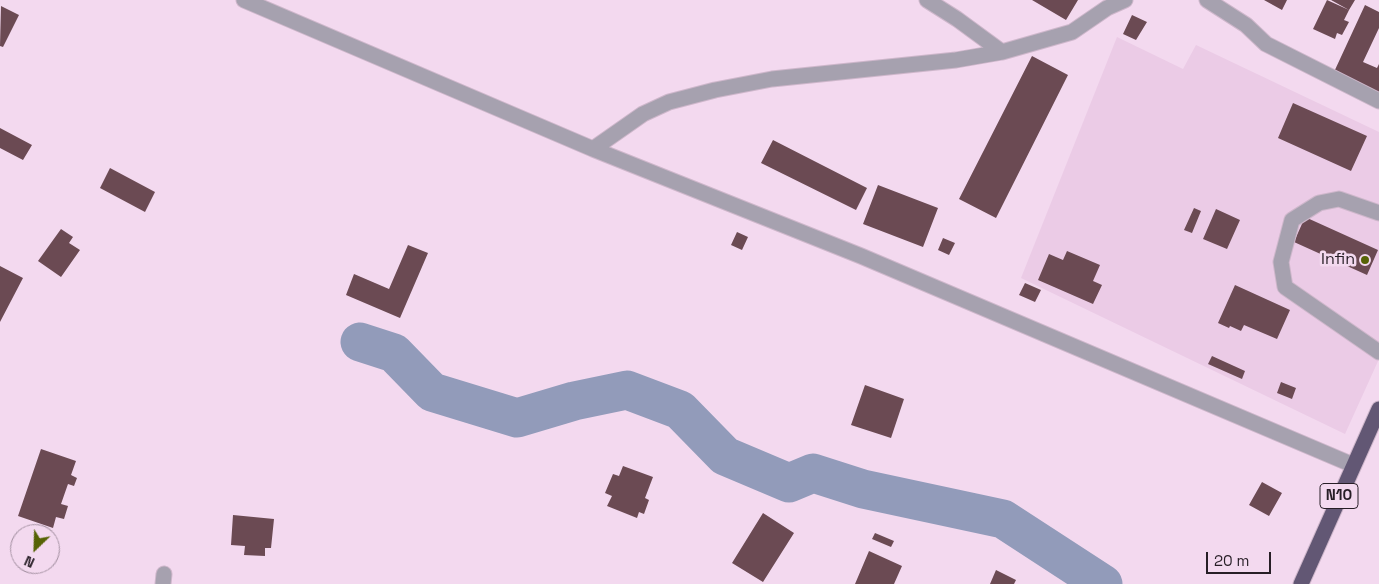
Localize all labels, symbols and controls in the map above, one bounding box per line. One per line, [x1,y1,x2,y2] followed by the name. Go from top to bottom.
[1321,250,1355,270] place label: Infin
[1359,254,1371,266] marker: Infin
[1320,484,1358,508] road number: N10
[10,524,60,574] north arrow
[1209,542,1274,574] scale bar
[1214,551,1249,570] text: 20 m
[21,552,37,572] text: N

